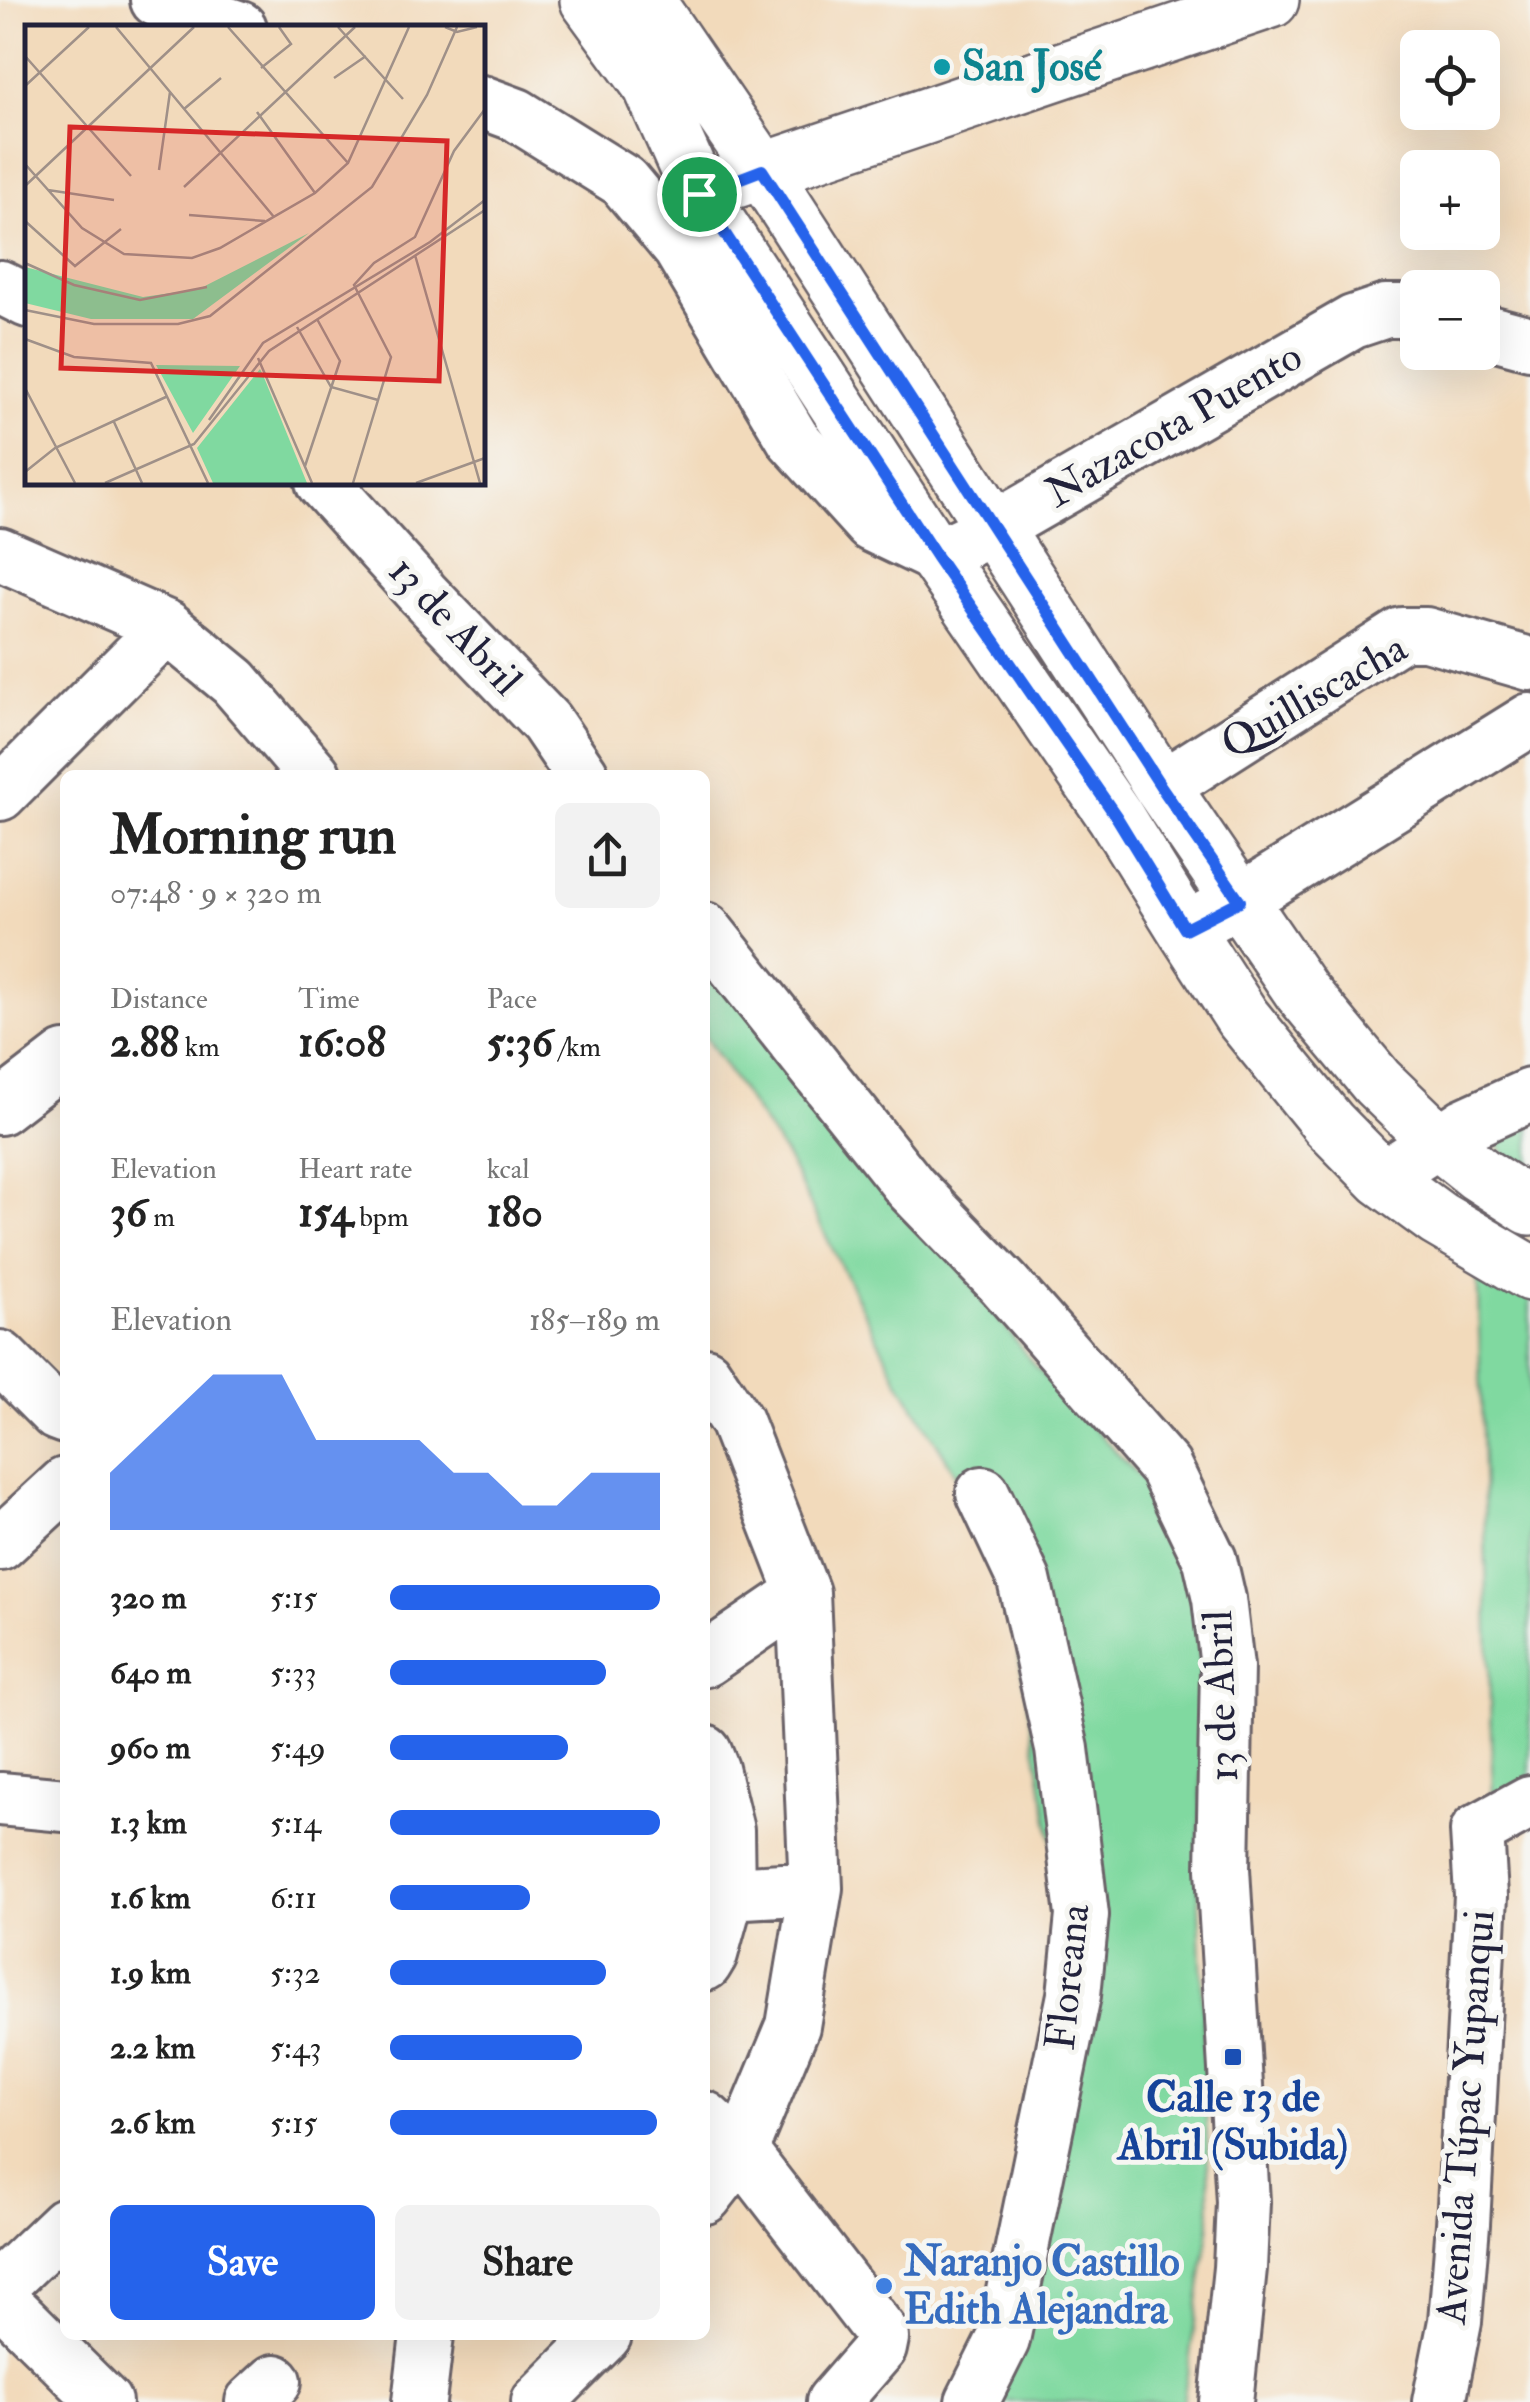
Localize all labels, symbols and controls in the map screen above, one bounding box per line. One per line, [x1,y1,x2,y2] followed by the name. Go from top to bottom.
[25,25,485,485] inset map
[1400,30,1500,370] map controls
[1400,30,1500,130] button: locate
[962,41,1103,93] place label: San José
[931,56,953,78] marker: San José
[1400,150,1500,250] button: +
[657,152,742,237] pin
[672,167,727,222] icon: arrive
[1400,270,1500,370] button: −
[1037,331,1311,519] street label: Nazacota Puento
[377,545,533,707] street label: 13 de Abril
[1212,622,1417,770] street label: Quilliscacha
[110,801,396,870] text: Morning run
[555,803,660,908] button: share
[110,873,321,913] text: 07:48 · 9 × 320 m
[110,982,208,1017] text: Distance
[298,982,360,1017] text: Time
[487,982,537,1017] text: Pace
[110,1017,179,1069] text: 2.88
[298,1017,386,1069] text: 16:08
[487,1017,553,1069] text: 5:36
[179,1030,220,1065] text: km
[553,1030,601,1065] text: /km
[110,1152,217,1187] text: Elevation
[298,1152,412,1187] text: Heart rate
[487,1152,530,1187] text: kcal
[110,1187,147,1239] text: 36
[298,1187,353,1239] text: 154
[487,1187,543,1239] text: 180
[147,1200,175,1235] text: m
[353,1200,409,1235] text: bpm
[110,1300,232,1340] text: Elevation
[529,1300,660,1340] text: 185–189 m
[110,1578,186,1618] text: 320 m
[270,1578,317,1618] text: 5:15
[1192,1609,1250,1783] street label: 13 de Abril
[110,1653,191,1693] text: 640 m
[270,1653,317,1693] text: 5:33
[110,1728,190,1768] text: 960 m
[270,1728,326,1768] text: 5:49
[110,1803,187,1843] text: 1.3 km
[270,1803,321,1843] text: 5:14
[110,1878,191,1918] text: 1.6 km
[270,1878,317,1918] text: 6:11
[1034,1901,1102,2053] street label: Floreana
[1426,1908,1506,2327] street label: Avenida Túpac Yupanqui
[110,1953,191,1993] text: 1.9 km
[270,1953,320,1993] text: 5:32
[110,2028,195,2068] text: 2.2 km
[270,2028,322,2068] text: 5:43
[1222,2046,1244,2068] marker: Calle 13 de Abril (Subida)
[1116,2072,1348,2172] place label: Calle 13 de Abril (Subida)
[110,2103,195,2143] text: 2.6 km
[270,2103,317,2143] text: 5:15
[110,2205,375,2320] button: Save
[395,2205,660,2320] button: Share
[903,2236,1180,2336] place label: Naranjo Castillo Edith Alejandra
[873,2275,895,2297] marker: Naranjo Castillo Edith Alejandra

